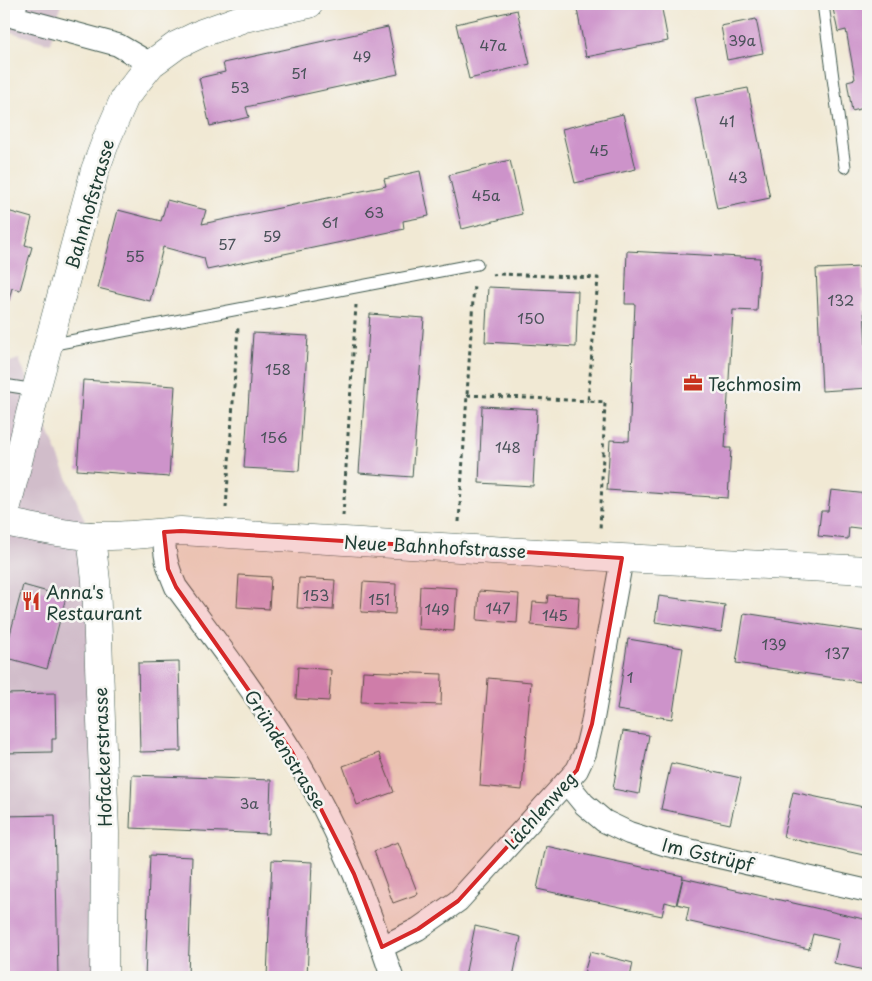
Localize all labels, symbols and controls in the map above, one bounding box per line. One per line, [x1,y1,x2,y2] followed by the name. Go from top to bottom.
[728,28,757,51] house number: 39a
[480,33,507,56] house number: 47a
[353,44,371,67] house number: 49
[291,61,307,84] house number: 51
[230,75,250,98] house number: 53
[719,109,735,132] house number: 41
[58,136,120,272] street label: Bahnhofstrasse
[589,138,609,161] house number: 45
[728,165,748,188] house number: 43
[472,183,501,206] house number: 45a
[364,200,384,223] house number: 63
[322,210,338,233] house number: 61
[263,224,281,247] house number: 59
[218,232,236,255] house number: 57
[125,244,145,267] house number: 55
[828,288,854,311] house number: 132
[517,306,545,329] house number: 150
[265,357,291,380] house number: 158
[708,370,801,397] place label: Techmosim
[682,372,704,394] office icon: Techmosim
[261,425,287,448] house number: 156
[495,435,521,458] house number: 148
[343,528,527,564] street label: Neue Bahnhofstrasse
[46,578,142,626] place label: Anna's Restaurant
[303,583,329,606] house number: 153
[368,587,390,610] house number: 151
[20,590,42,612] restaurant icon: Anna's Restaurant
[486,596,511,619] house number: 147
[424,597,450,620] house number: 149
[542,603,568,626] house number: 145
[761,632,787,655] house number: 139
[825,641,850,664] house number: 137
[627,665,633,688] house number: 1
[238,684,334,814] street label: Gründenstrasse
[86,687,118,827] street label: Hofackerstrasse
[498,765,582,855] street label: Lächlenweg
[239,791,259,814] house number: 3a
[659,830,758,878] street label: Im Gstrüpf

